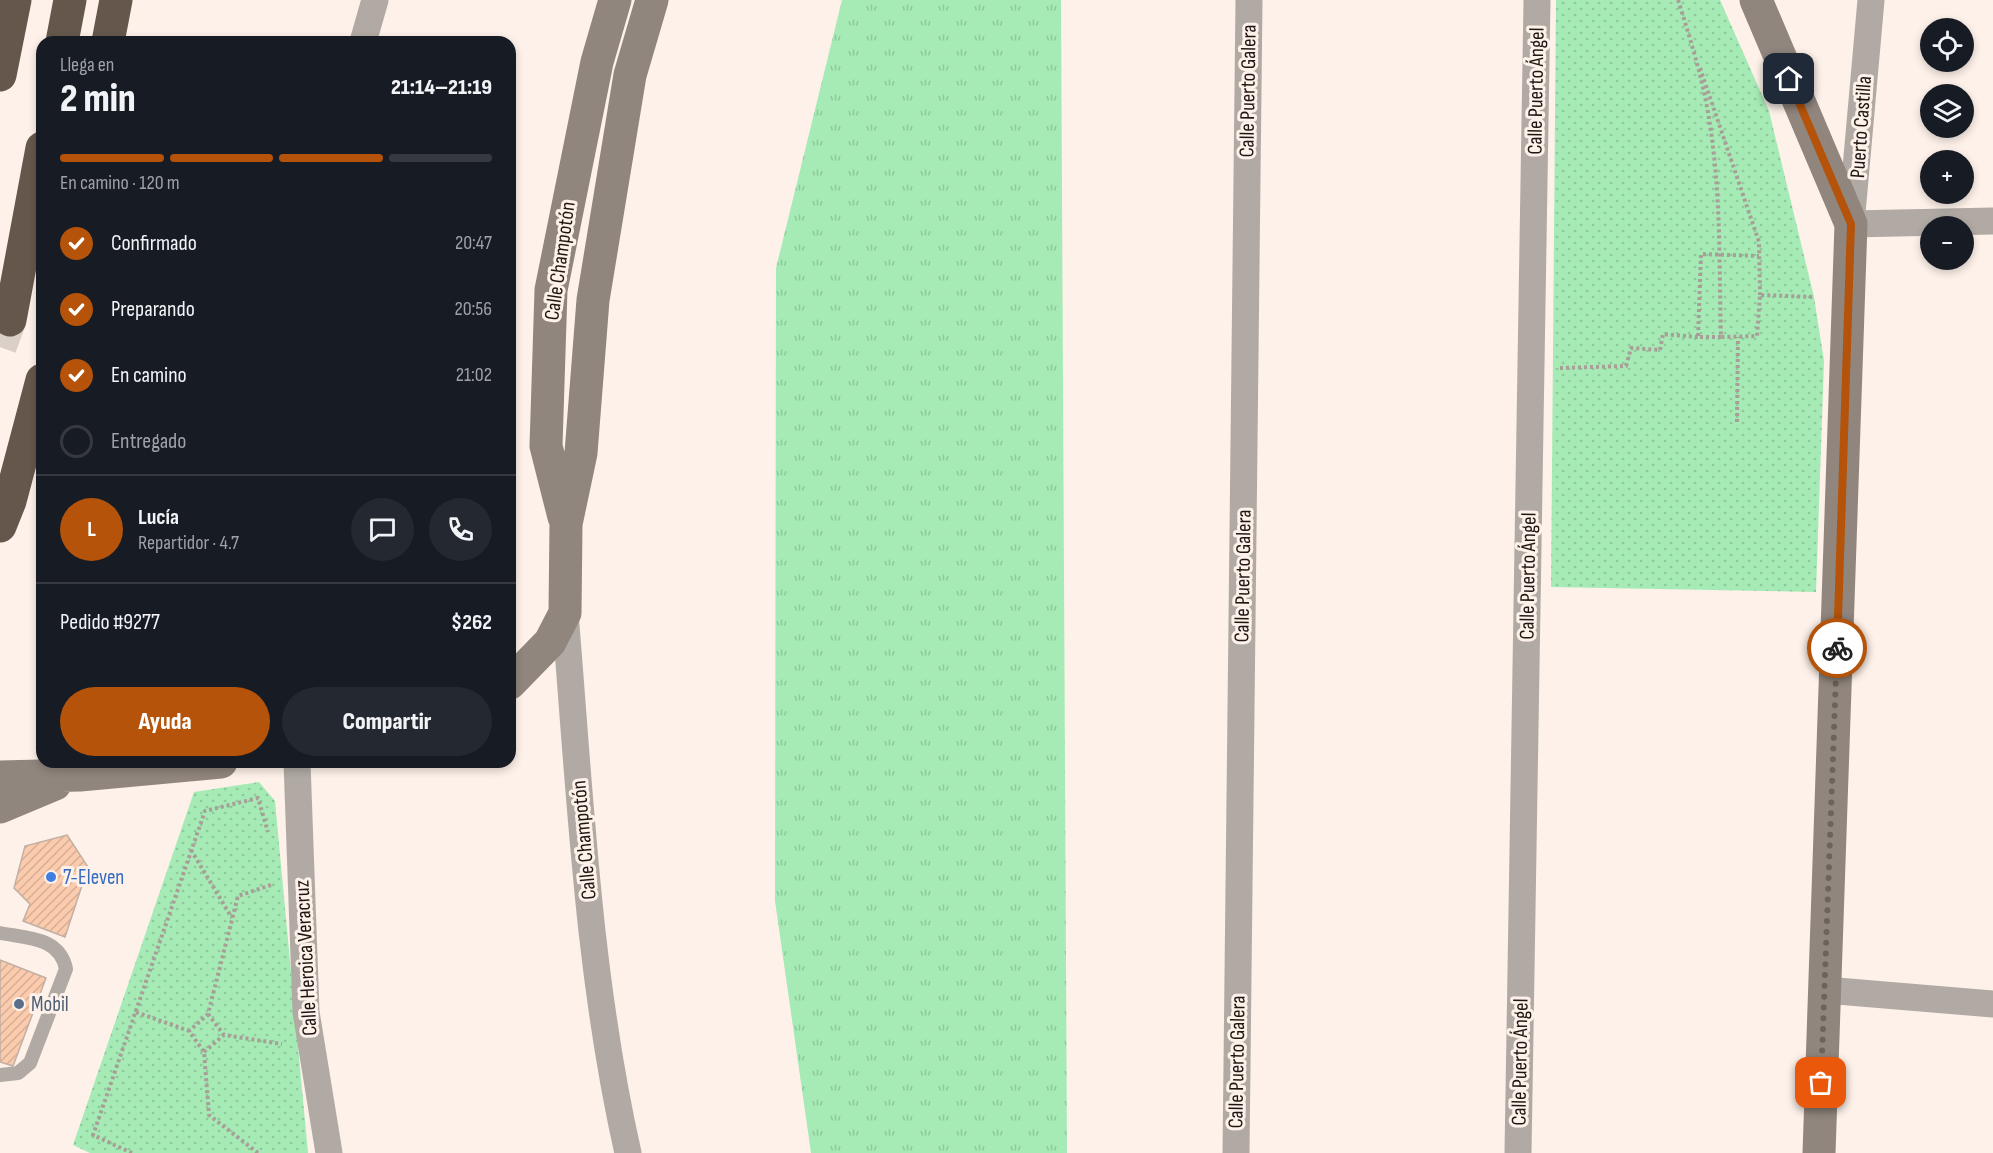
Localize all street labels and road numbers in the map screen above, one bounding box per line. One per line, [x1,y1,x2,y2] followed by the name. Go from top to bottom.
[1234,24,1262,158] street label: Calle Puerto Galera
[1522,27,1550,155] street label: Calle Puerto Ángel
[1845,75,1877,179] street label: Puerto Castilla
[539,200,581,322] street label: Calle Champotón
[1229,509,1257,643] street label: Calle Puerto Galera
[1514,512,1542,640] street label: Calle Puerto Ángel
[566,779,602,901] street label: Calle Champotón
[289,879,323,1037] street label: Calle Heroica Veracruz
[1223,995,1251,1129] street label: Calle Puerto Galera
[1506,998,1534,1126] street label: Calle Puerto Ángel

